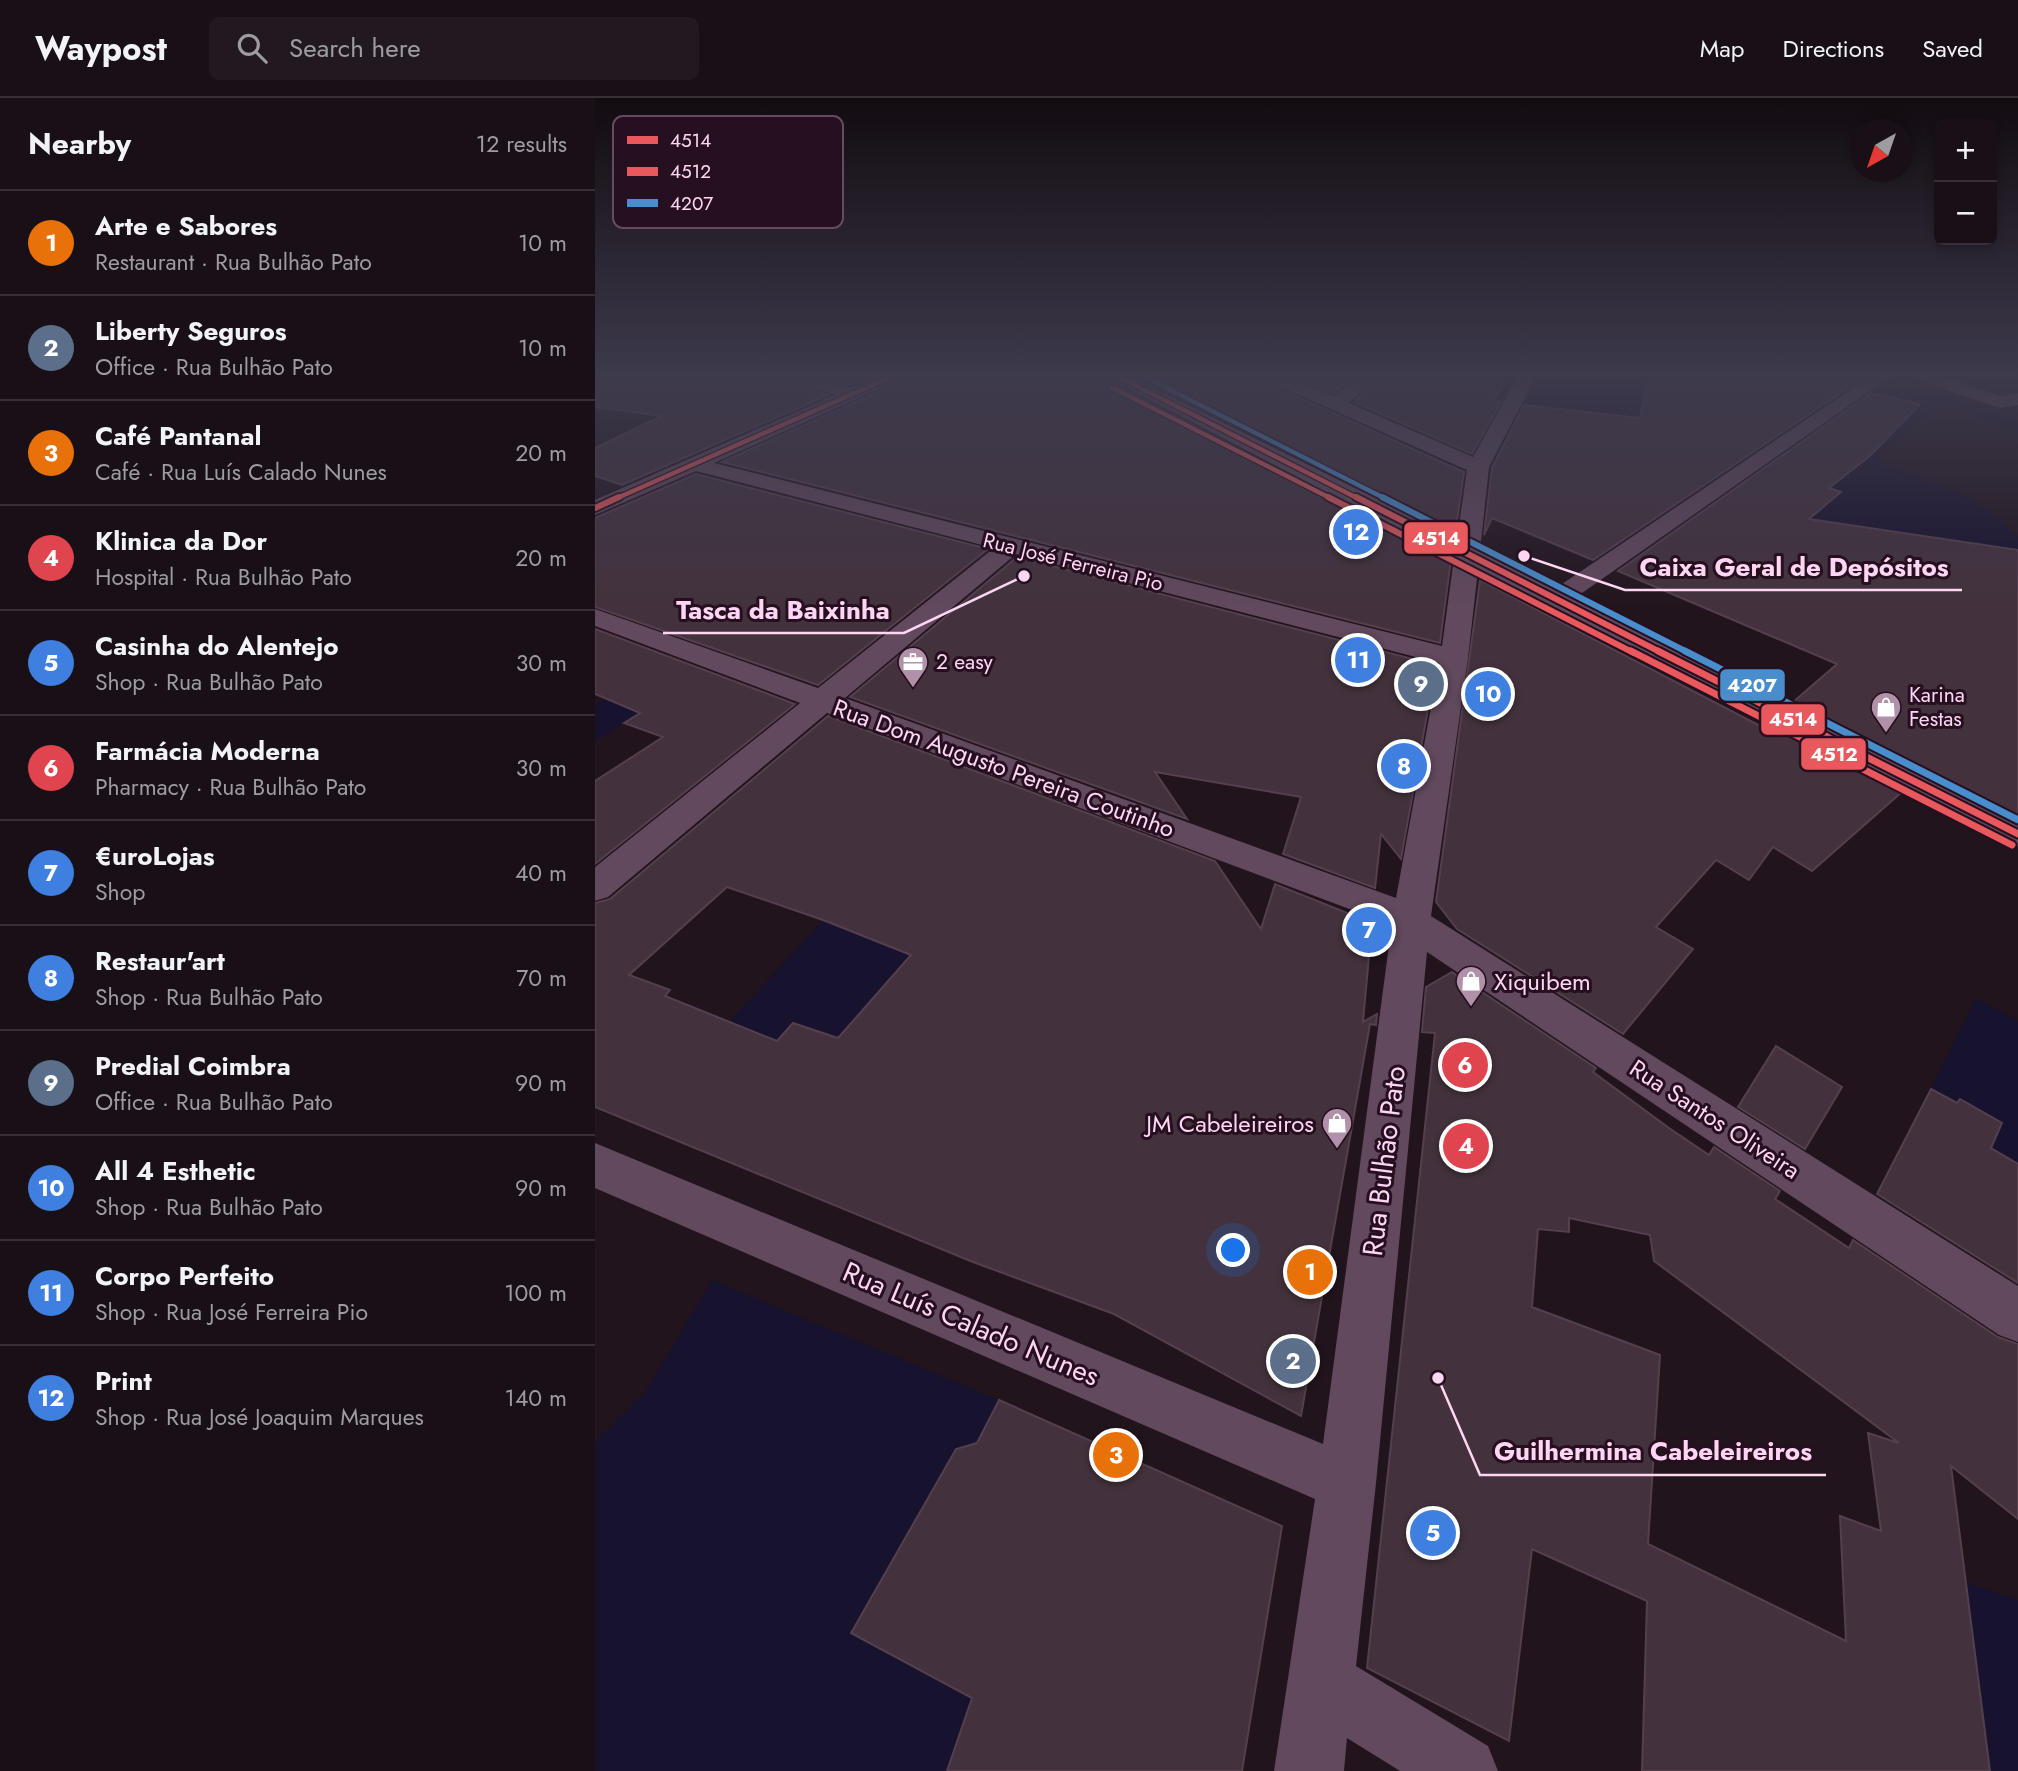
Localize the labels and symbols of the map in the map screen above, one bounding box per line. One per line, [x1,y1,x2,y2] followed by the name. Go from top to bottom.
[613,116,843,228] legend
[1850,119,1913,182] north arrow
[670,127,711,154] text: 4514
[670,158,711,185] text: 4512
[670,190,713,217] text: 4207
[1333,506,1379,558] pin: 12
[1403,521,1469,555] line badge: 4514
[980,525,1166,599] street label: Rua José Ferreira Pio
[1412,525,1460,552] text: 4514
[1625,543,1962,590] callout: Caixa Geral de Depósitos
[1639,548,1949,586] text: Caixa Geral de Depósitos
[663,586,904,633] callout: Tasca da Baixinha
[676,591,890,629] text: Tasca da Baixinha
[1335,634,1381,686] pin: 11
[896,645,930,689] office icon: 2 easy
[936,647,994,677] place label: 2 easy
[1398,658,1444,710] pin: 9
[1465,668,1511,720] pin: 10
[1719,668,1786,702] line badge: 4207
[1727,672,1777,699] text: 4207
[1909,680,1965,734] place label: Karina Festas
[828,690,1180,846] street label: Rua Dom Augusto Pereira Coutinho
[1869,690,1903,734] shop icon: Karina Festas
[1760,703,1826,736] line badge: 4514
[1769,706,1817,733] text: 4514
[1800,737,1867,771] line badge: 4512
[1381,740,1427,792] pin: 8
[1810,741,1858,768] text: 4512
[1346,904,1392,956] pin: 7
[1454,964,1488,1008] shop icon: Xiquibem
[1494,964,1591,999] place label: Xiquibem
[1442,1039,1488,1091] pin: 6
[1623,1051,1807,1187] street label: Rua Santos Oliveira
[1352,1064,1416,1258] street label: Rua Bulhão Pato
[1143,1106,1314,1141] place label: JM Cabeleireiros
[1320,1106,1354,1150] shop icon: JM Cabeleireiros
[1443,1120,1489,1172] pin: 4
[1216,1233,1250,1267] your location
[1287,1246,1333,1298] pin: 1
[836,1251,1106,1397] street label: Rua Luís Calado Nunes
[1270,1335,1316,1387] pin: 2
[1480,1428,1826,1475] callout: Guilhermina Cabeleireiros
[1093,1429,1139,1481] pin: 3
[1494,1432,1812,1470] text: Guilhermina Cabeleireiros
[1410,1507,1456,1559] pin: 5

